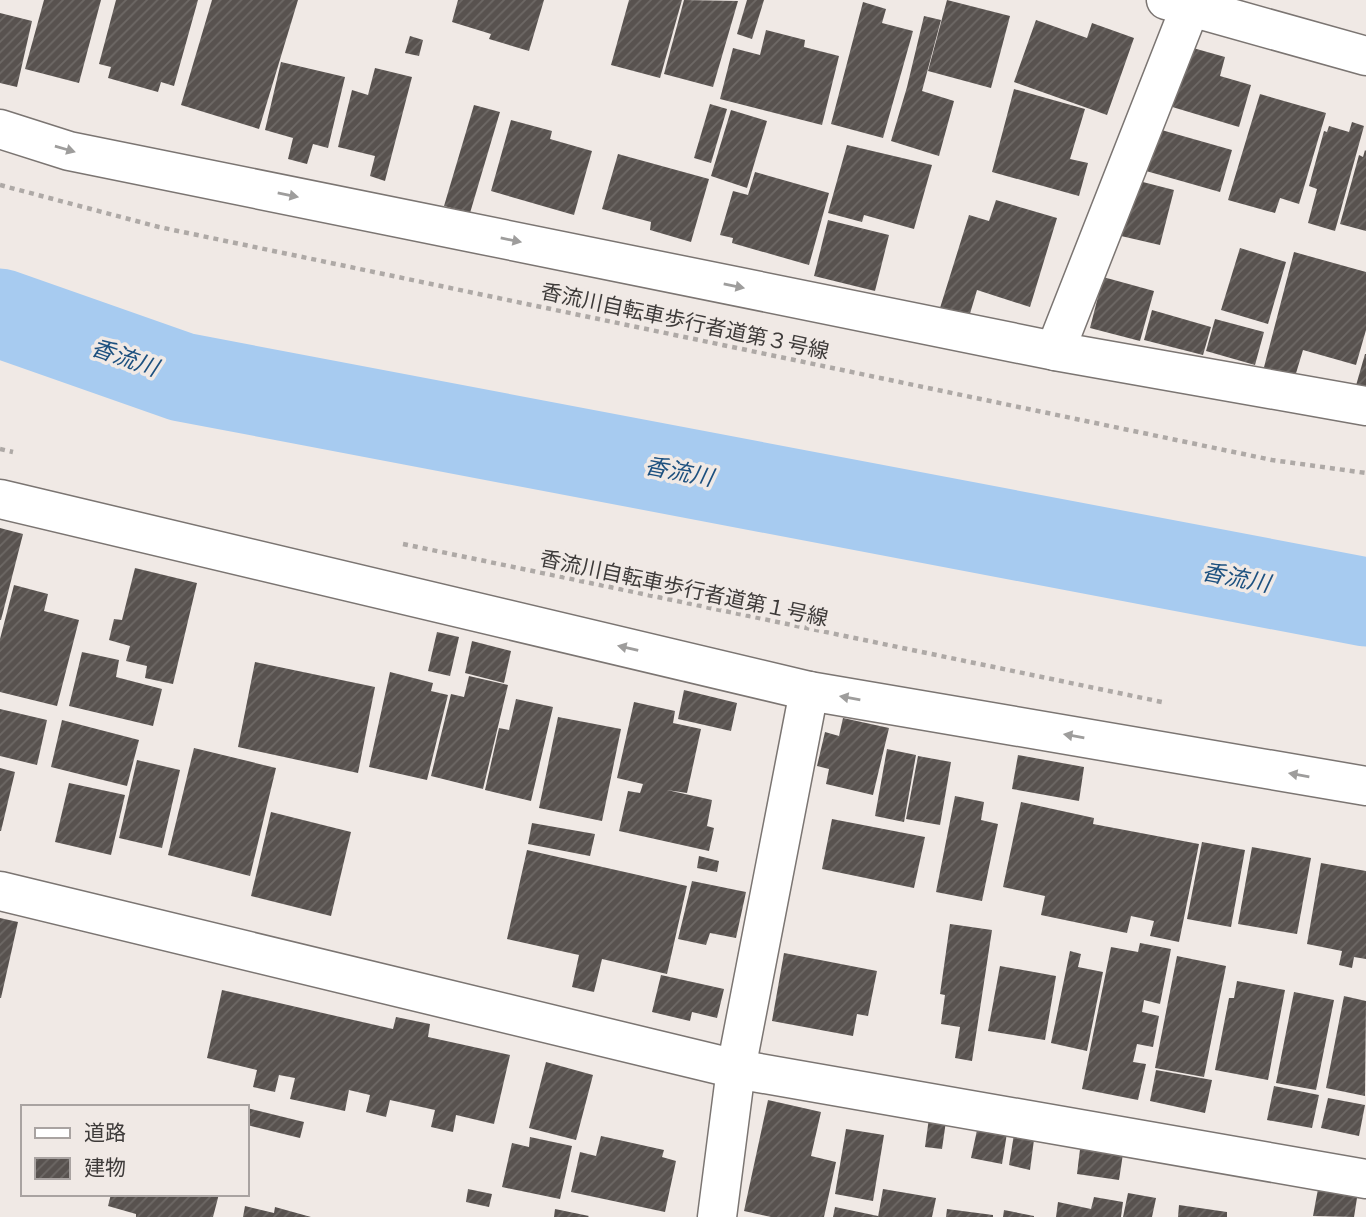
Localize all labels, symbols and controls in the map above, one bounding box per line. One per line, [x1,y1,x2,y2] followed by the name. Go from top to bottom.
[55,145,76,155] one-way arrow
[277,190,299,201] one-way arrow
[500,235,522,246] one-way arrow
[538,277,832,365] street label: 香流川自転車歩行者道第３号線
[723,280,745,291] one-way arrow
[88,332,165,383] water label: 香流川
[642,450,719,492] water label: 香流川
[537,544,831,632] street label: 香流川自転車歩行者道第１号線
[1199,556,1276,598] water label: 香流川
[617,643,639,654] one-way arrow
[839,692,861,703] one-way arrow
[1063,731,1085,742] one-way arrow
[1288,769,1310,780] one-way arrow
[21,1105,248,1196] legend
[84,1119,126,1146] text: 道路
[84,1154,126,1181] text: 建物

